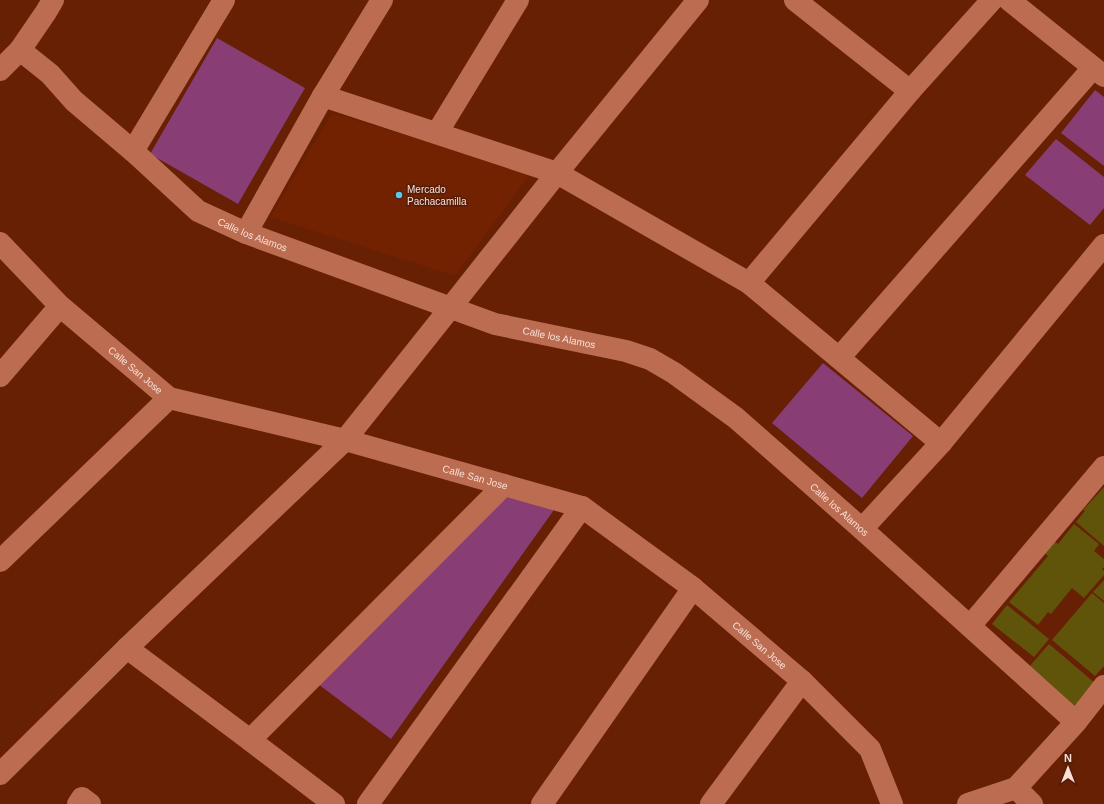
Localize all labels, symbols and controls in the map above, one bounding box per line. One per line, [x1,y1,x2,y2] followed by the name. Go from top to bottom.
[407,184,467,207] place label: Mercado Pachacamilla
[394,190,404,200] marker: Mercado Pachacamilla
[216,216,289,254] street label: Calle los Alamos
[522,325,596,351] street label: Calle los Alamos
[106,344,165,396] street label: Calle San Jose
[441,463,509,492] street label: Calle San Jose
[808,481,871,538] street label: Calle los Alamos
[730,619,789,672] street label: Calle San Jose
[1048,748,1088,788] north arrow
[1064,752,1072,764] text: N

